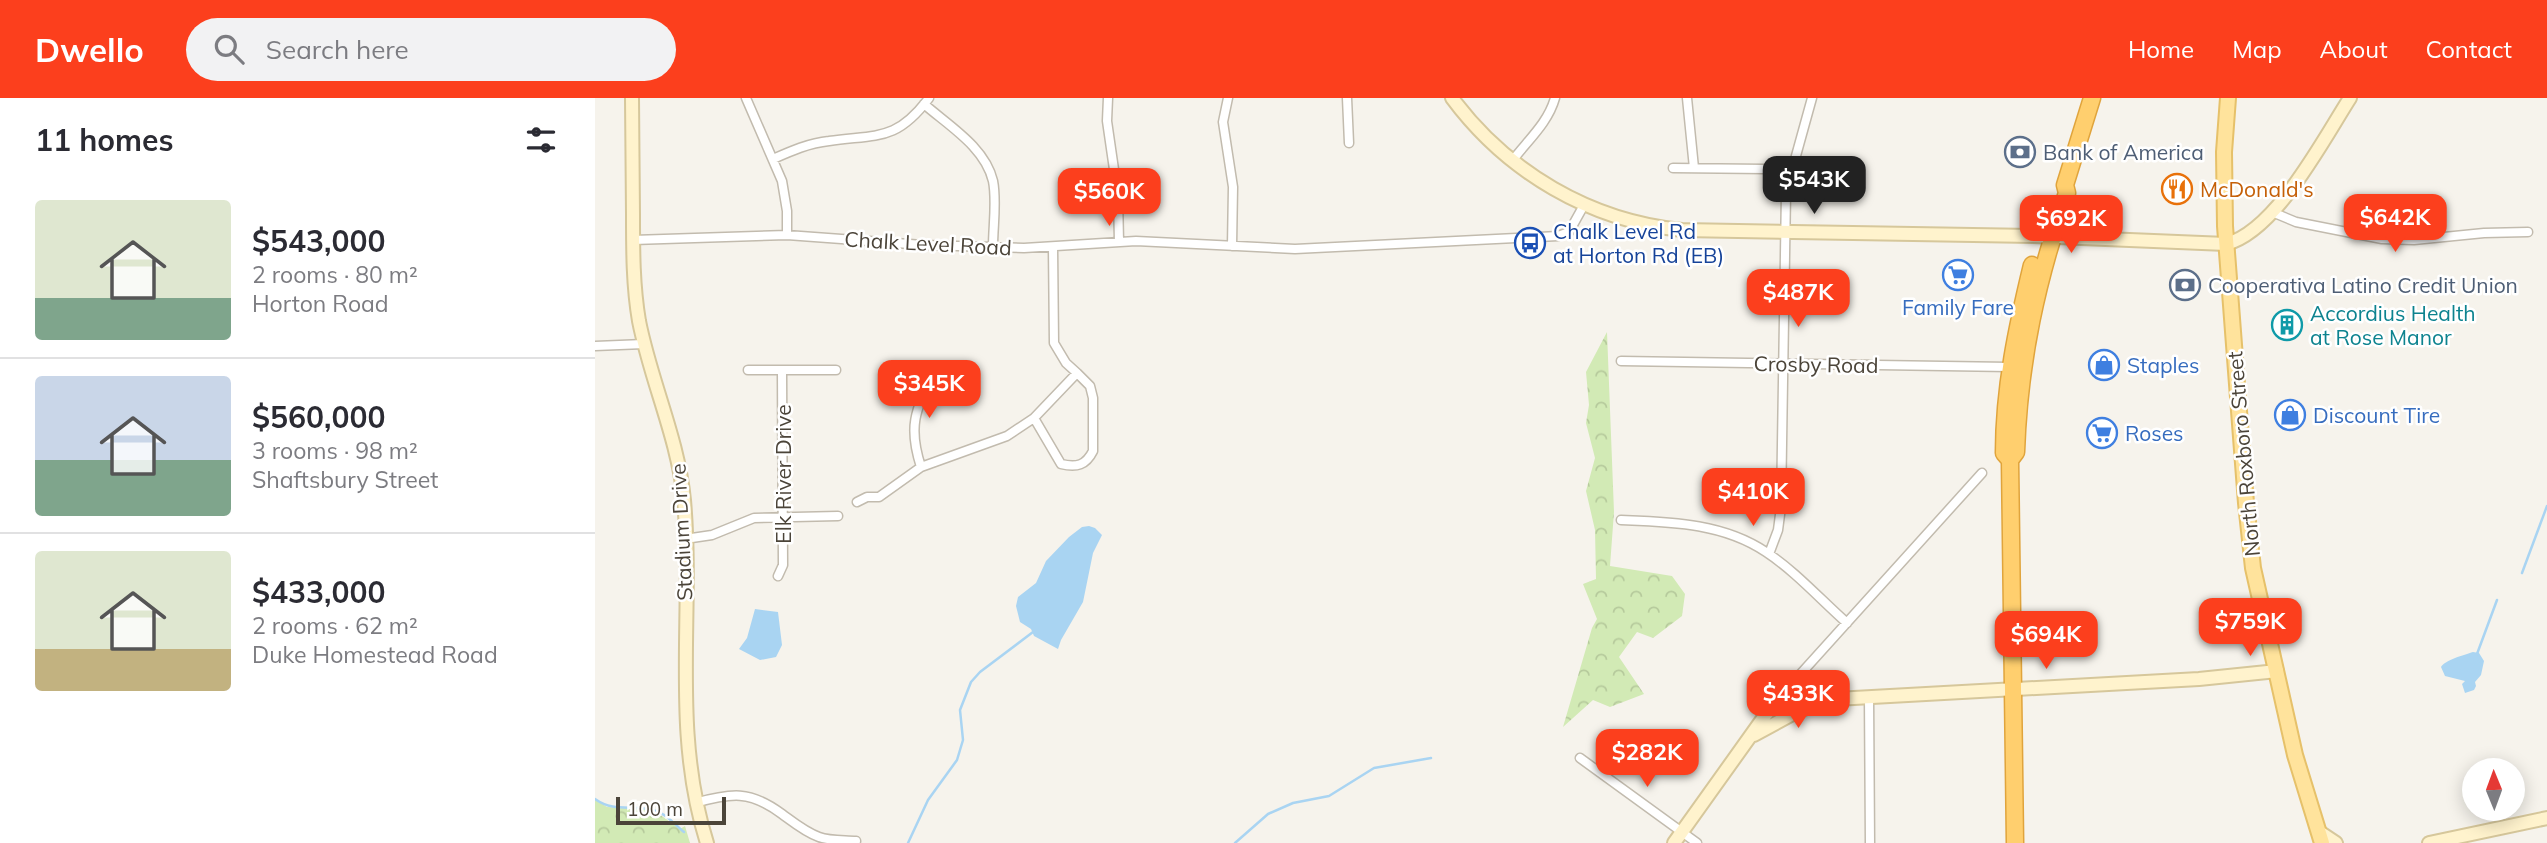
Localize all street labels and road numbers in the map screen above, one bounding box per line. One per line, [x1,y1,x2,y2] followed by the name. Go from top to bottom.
[844,226,1012,260] street label: Chalk Level Road
[1753,350,1879,378] street label: Crosby Road
[2221,350,2265,558] street label: North Roxboro Street
[770,404,796,544] street label: Elk River Drive
[664,463,698,601] street label: Stadium Drive

